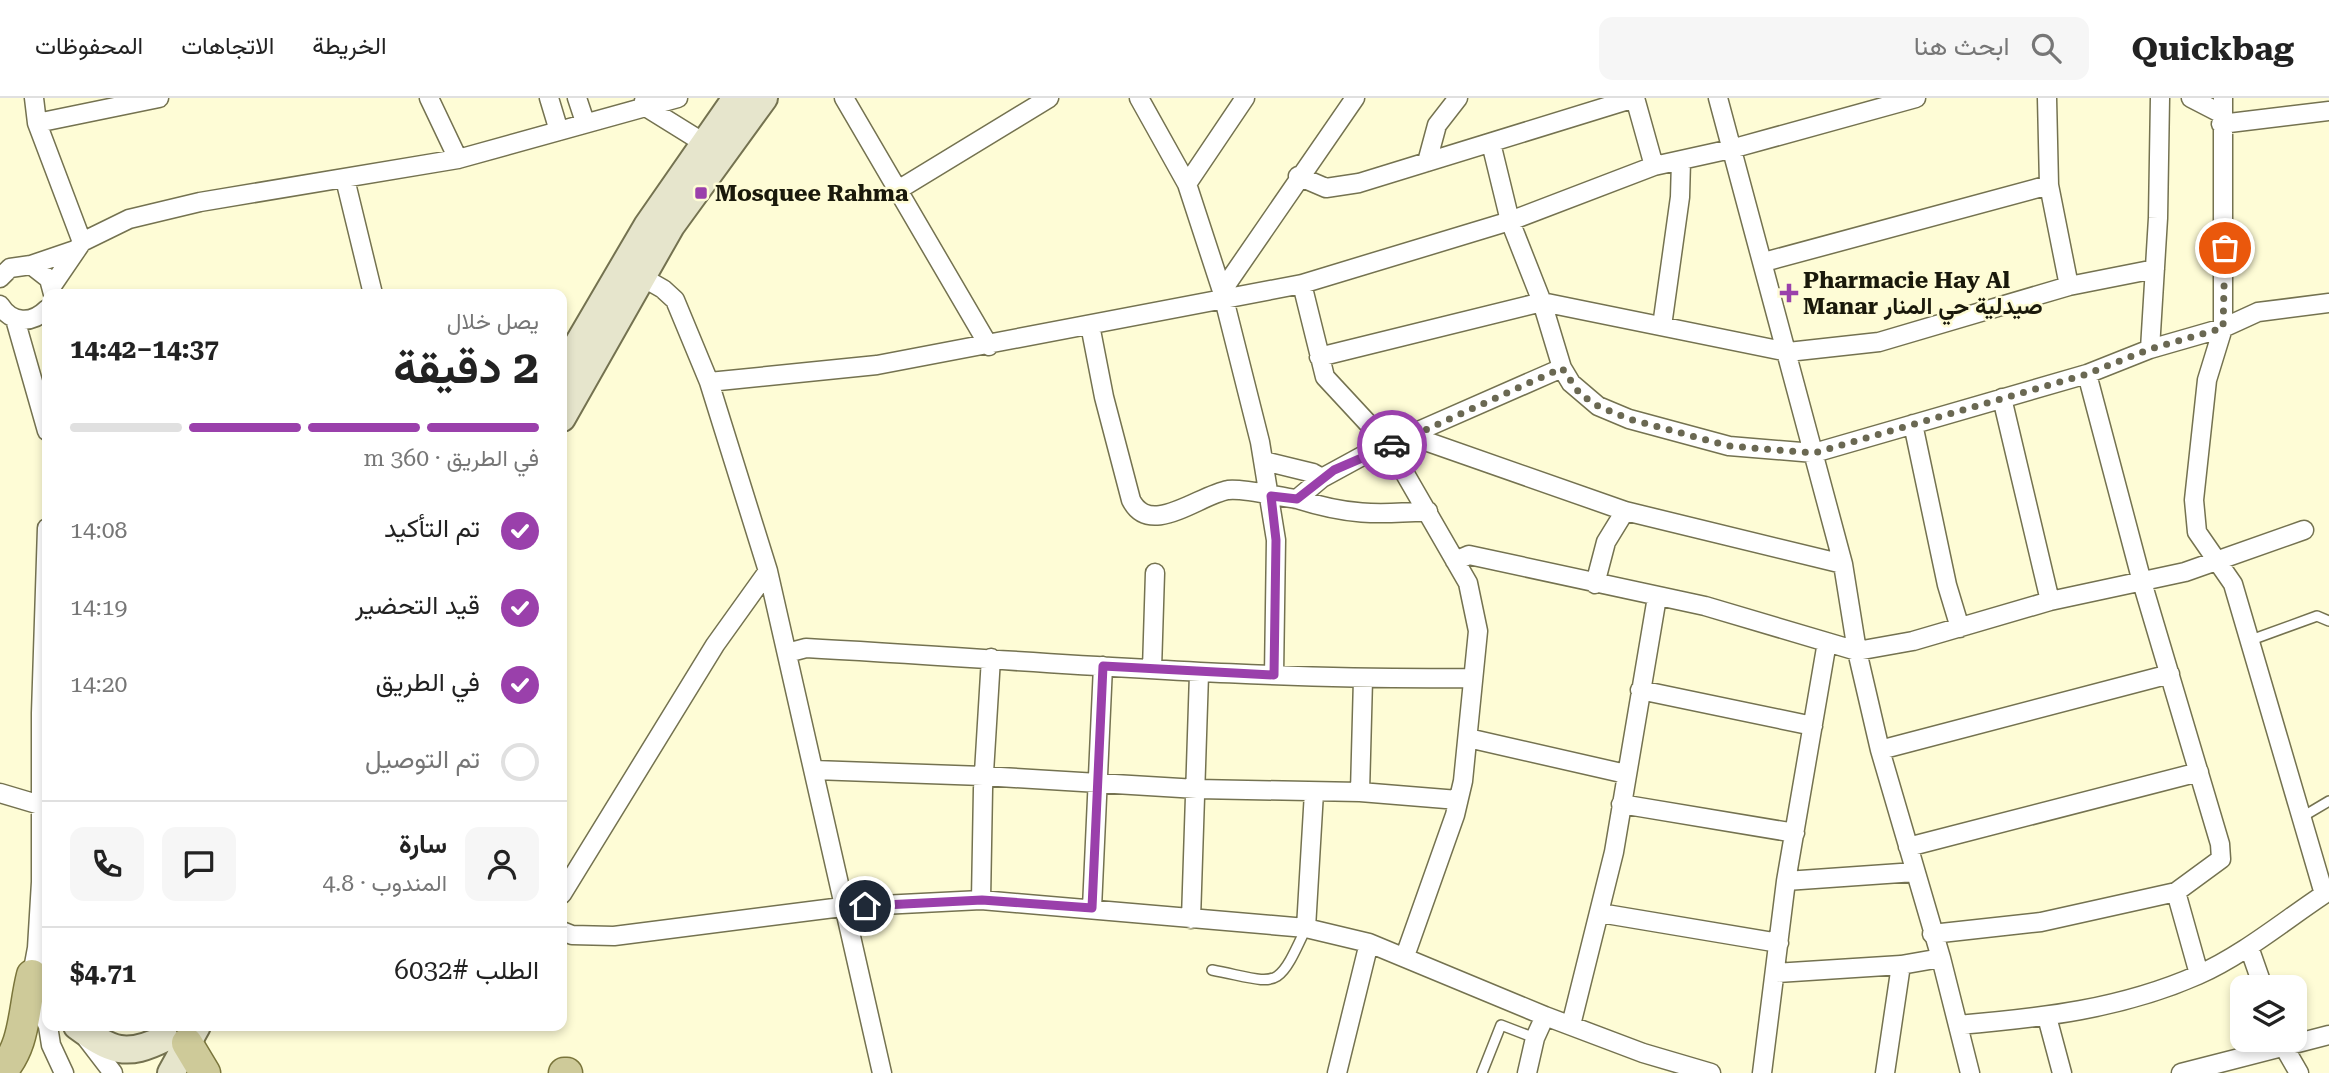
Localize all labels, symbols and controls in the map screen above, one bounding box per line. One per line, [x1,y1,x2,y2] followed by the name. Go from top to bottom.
[1599,17,2089,80] search box
[2027,29,2065,67] icon: search
[2131,29,2294,68] text: Quickbag
[1914,31,2009,61] text: ابحث هنا
[35,32,143,60] text: المحفوظات
[181,32,274,60] text: الاتجاهات
[312,32,387,60] text: الخريطة
[715,180,909,207] place label: Mosquee Rahma
[693,185,709,201] marker: Mosquee Rahma
[2195,218,2255,278] pin
[2206,229,2244,267] icon: bag
[1803,267,2043,326] place label: Pharmacie Hay Al Manar صيدلية حي المنار
[1781,285,1797,301] marker: Pharmacie Hay Al Manar صيدلية حي المنار
[447,308,539,335] text: يصل خلال
[70,334,219,364] text: 14:37–14:42
[393,340,539,394] text: 2 دقيقة
[1357,410,1427,480] courier
[1373,426,1411,464] icon: car
[364,445,539,472] text: في الطريق · 360 m
[501,512,539,550] icon: check
[384,513,480,543] text: تم التأكيد
[70,517,127,544] text: 14:08
[501,589,539,627] icon: check
[355,590,480,620] text: قيد التحضير
[70,594,127,621] text: 14:19
[501,666,539,704] icon: check
[375,667,480,697] text: في الطريق
[70,671,127,698] text: 14:20
[365,744,480,774] text: تم التوصيل
[70,827,144,901] button: phone
[162,827,236,901] button: chat
[465,827,539,901] button: person
[399,829,447,859] text: سارة
[322,870,447,897] text: المندوب · 4.8
[835,876,895,936] pin
[846,887,884,925] icon: home
[394,955,539,985] text: الطلب #6032
[70,958,136,988] text: $4.71
[2230,975,2307,1052] map controls
[2230,975,2307,1052] button: layers

